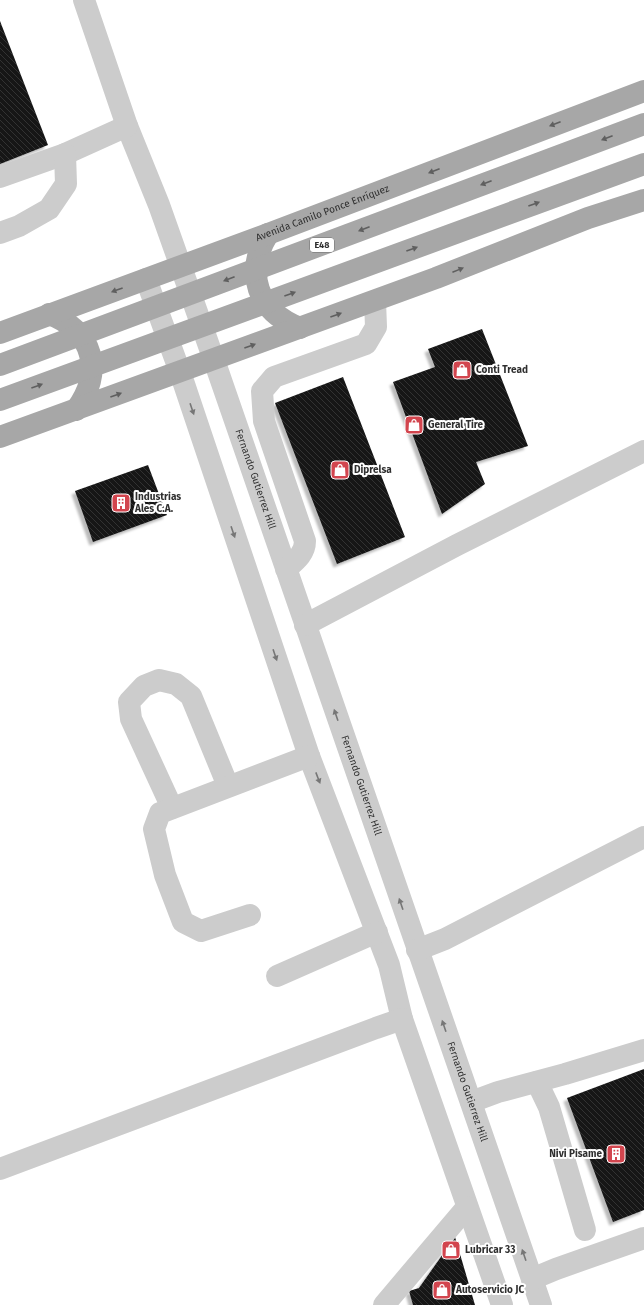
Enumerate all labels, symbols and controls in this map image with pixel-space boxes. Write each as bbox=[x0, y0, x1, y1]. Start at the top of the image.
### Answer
one-way arrow bbox=[549, 122, 561, 128]
one-way arrow bbox=[601, 135, 613, 141]
one-way arrow bbox=[427, 168, 439, 174]
one-way arrow bbox=[479, 181, 491, 187]
street label: Avenida Camilo Ponce Enríquez bbox=[254, 182, 392, 244]
one-way arrow bbox=[529, 201, 541, 207]
one-way arrow bbox=[358, 226, 370, 232]
road number: E48 bbox=[310, 238, 334, 252]
one-way arrow bbox=[407, 245, 419, 251]
one-way arrow bbox=[453, 266, 465, 272]
one-way arrow bbox=[223, 277, 235, 283]
one-way arrow bbox=[110, 287, 122, 293]
one-way arrow bbox=[285, 290, 297, 296]
one-way arrow bbox=[331, 312, 343, 318]
one-way arrow bbox=[245, 343, 257, 349]
shop icon: Conti Tread bbox=[451, 359, 473, 381]
place label: Conti Tread bbox=[476, 364, 528, 376]
one-way arrow bbox=[31, 383, 43, 389]
one-way arrow bbox=[110, 392, 122, 398]
one-way arrow bbox=[189, 403, 195, 415]
shop icon: General Tire bbox=[403, 414, 425, 436]
place label: General Tire bbox=[428, 419, 484, 431]
street label: Fernando Gutierrez Hill bbox=[232, 428, 278, 531]
shop icon: Diprelsa bbox=[329, 459, 351, 481]
place label: Diprelsa bbox=[354, 464, 392, 476]
place label: Industrias Ales C.A. bbox=[134, 491, 181, 515]
building icon: Industrias Ales C.A. bbox=[110, 492, 132, 514]
one-way arrow bbox=[231, 527, 237, 539]
one-way arrow bbox=[272, 650, 278, 662]
one-way arrow bbox=[333, 708, 339, 720]
street label: Fernando Gutierrez Hill bbox=[338, 734, 384, 837]
one-way arrow bbox=[315, 773, 321, 785]
one-way arrow bbox=[398, 897, 404, 909]
one-way arrow bbox=[441, 1020, 447, 1032]
street label: Fernando Gutierrez Hill bbox=[444, 1040, 490, 1143]
building icon: Nivi Pisame bbox=[605, 1143, 627, 1165]
place label: Nivi Pisame bbox=[549, 1148, 602, 1160]
shop icon: Lubricar 33 bbox=[440, 1239, 462, 1261]
place label: Lubricar 33 bbox=[465, 1244, 515, 1256]
one-way arrow bbox=[521, 1249, 527, 1261]
shop icon: Autoservicio JC bbox=[431, 1279, 453, 1301]
place label: Autoservicio JC bbox=[455, 1284, 524, 1296]

